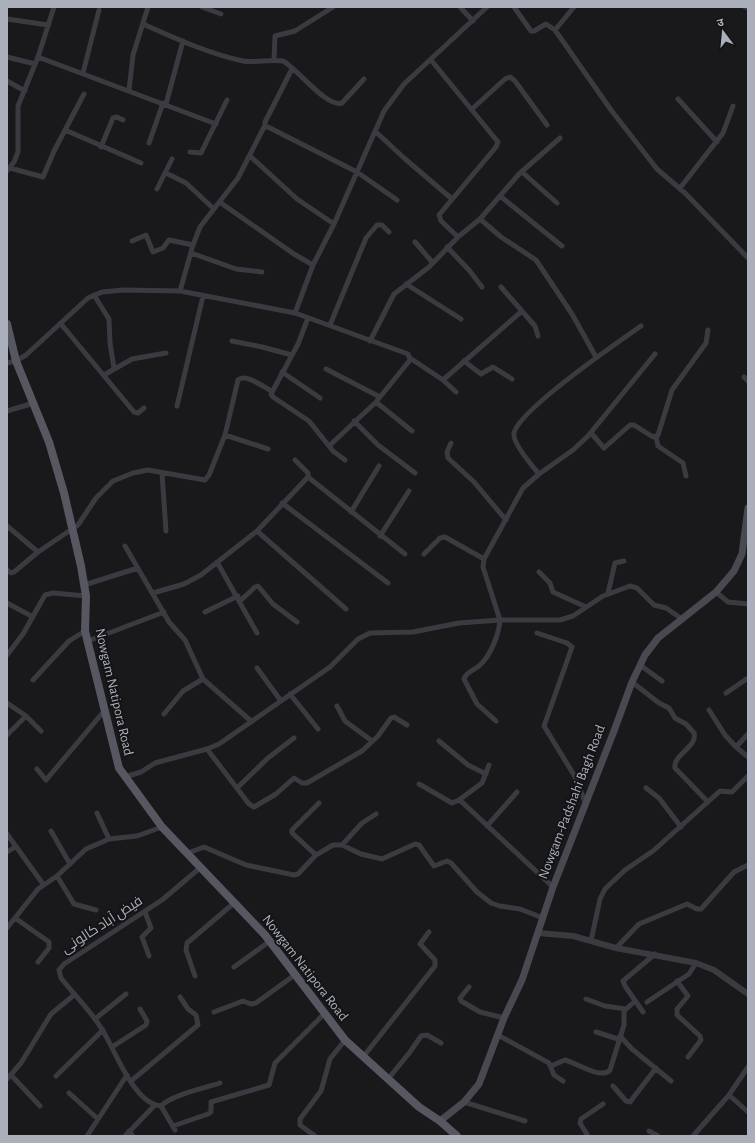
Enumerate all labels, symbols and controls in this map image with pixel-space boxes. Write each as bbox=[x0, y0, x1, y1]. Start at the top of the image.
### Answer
north arrow bbox=[703, 12, 743, 52]
text: उ bbox=[716, 17, 726, 29]
street label: Nowgam Natipora Road bbox=[93, 627, 135, 757]
street label: Nowgam-Padshahi Bagh Road bbox=[536, 723, 608, 881]
street label: فیض آباد کالونی bbox=[58, 893, 145, 956]
street label: Nowgam Natipora Road bbox=[259, 912, 351, 1024]

